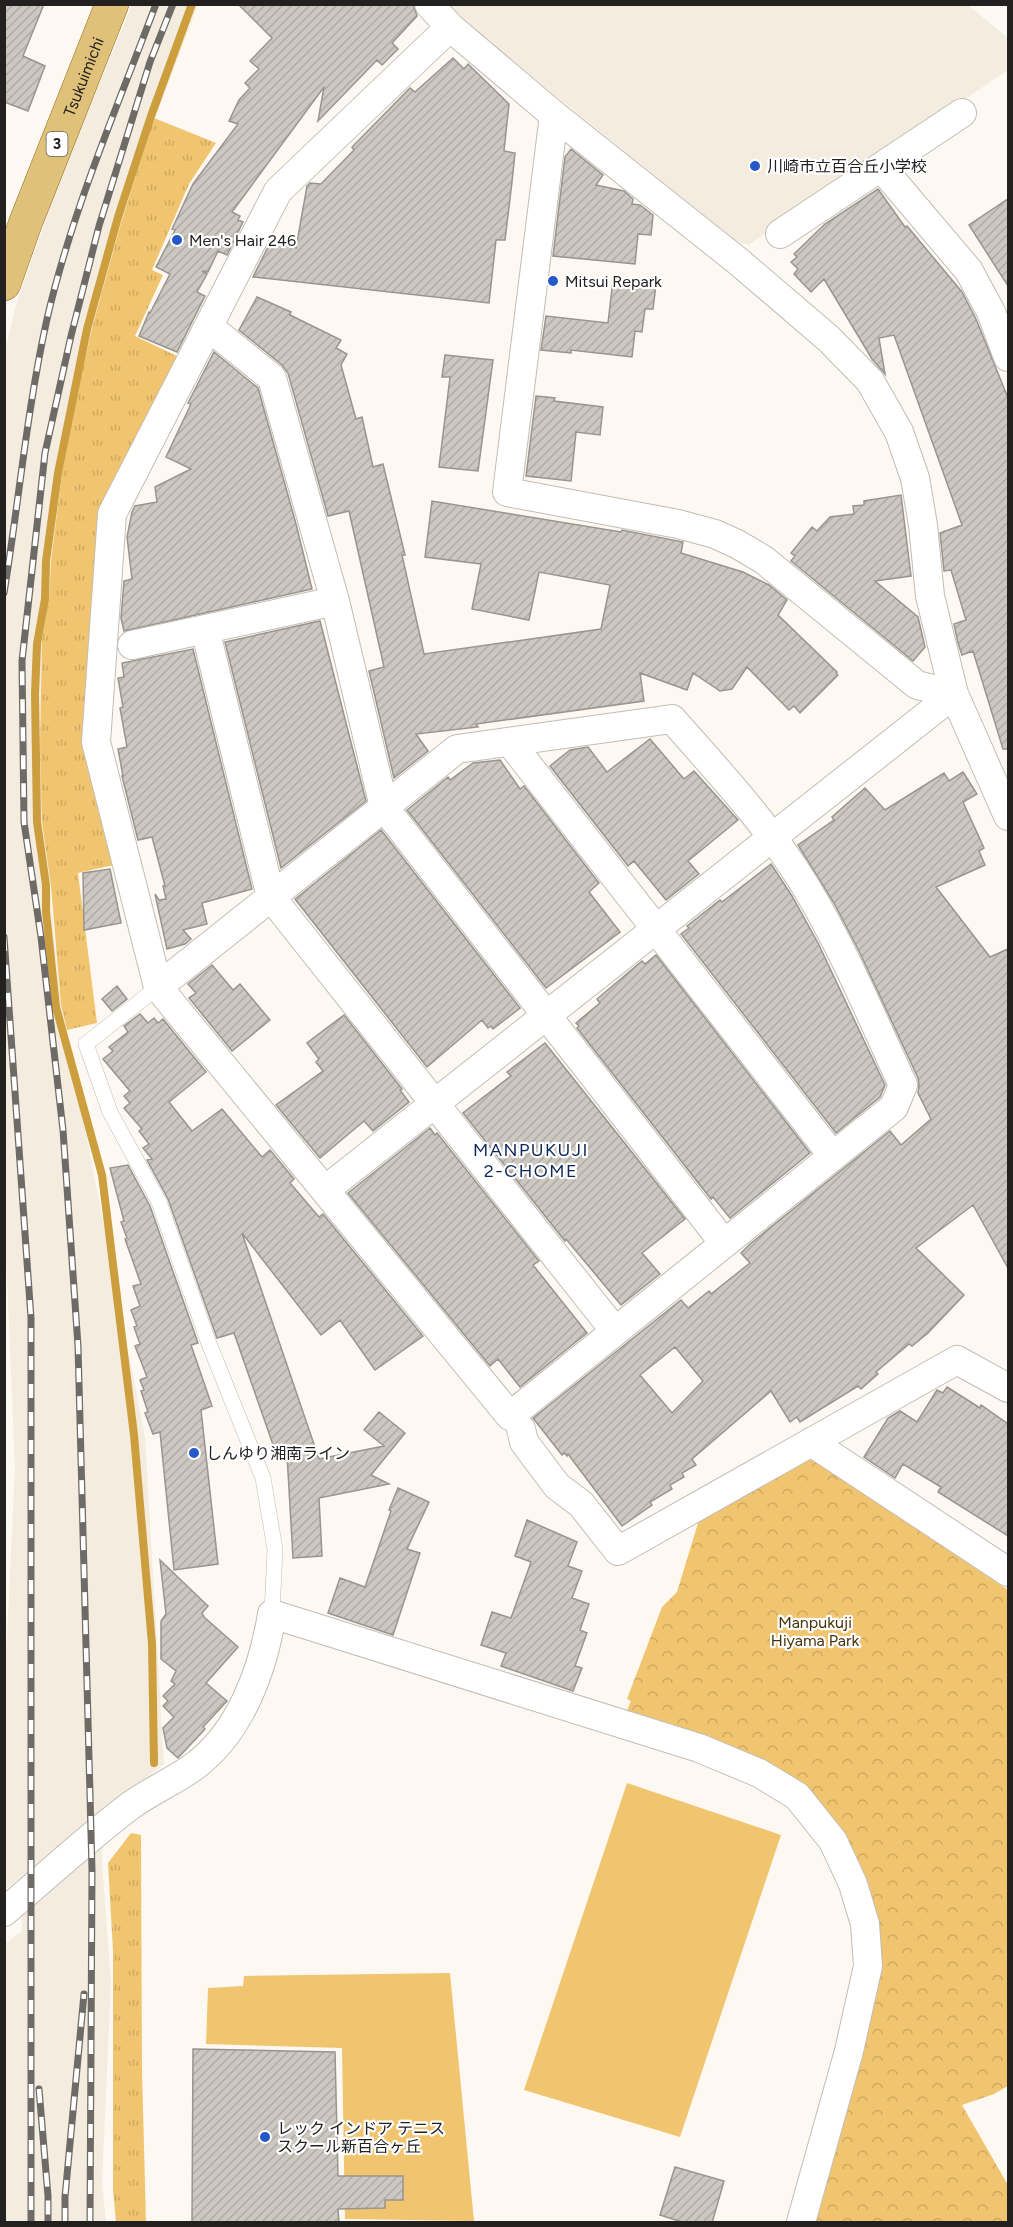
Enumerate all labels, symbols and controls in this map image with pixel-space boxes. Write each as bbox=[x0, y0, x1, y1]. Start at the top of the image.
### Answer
street label: Tsukuimichi bbox=[60, 35, 108, 119]
road number: 3 bbox=[46, 132, 68, 156]
place label: 川崎市立百合丘小学校 bbox=[767, 157, 927, 176]
marker: 川崎市立百合丘小学校 bbox=[748, 159, 762, 173]
place label: Men's Hair 246 bbox=[189, 231, 296, 250]
marker: Men's Hair 246 bbox=[170, 233, 184, 247]
place label: Mitsui Repark bbox=[565, 272, 662, 291]
marker: Mitsui Repark bbox=[546, 274, 560, 288]
district label: MANPUKUJI 2-CHOME bbox=[473, 1139, 589, 1182]
place label: しんゆり湘南ライン bbox=[206, 1444, 350, 1463]
marker: しんゆり湘南ライン bbox=[187, 1446, 201, 1460]
park label: Manpukuji Hiyama Park bbox=[771, 1613, 859, 1650]
place label: レック インドア テニス スクール新百合ヶ丘 bbox=[277, 2119, 445, 2156]
marker: レック インドア テニス スクール新百合ヶ丘 bbox=[258, 2130, 272, 2144]

